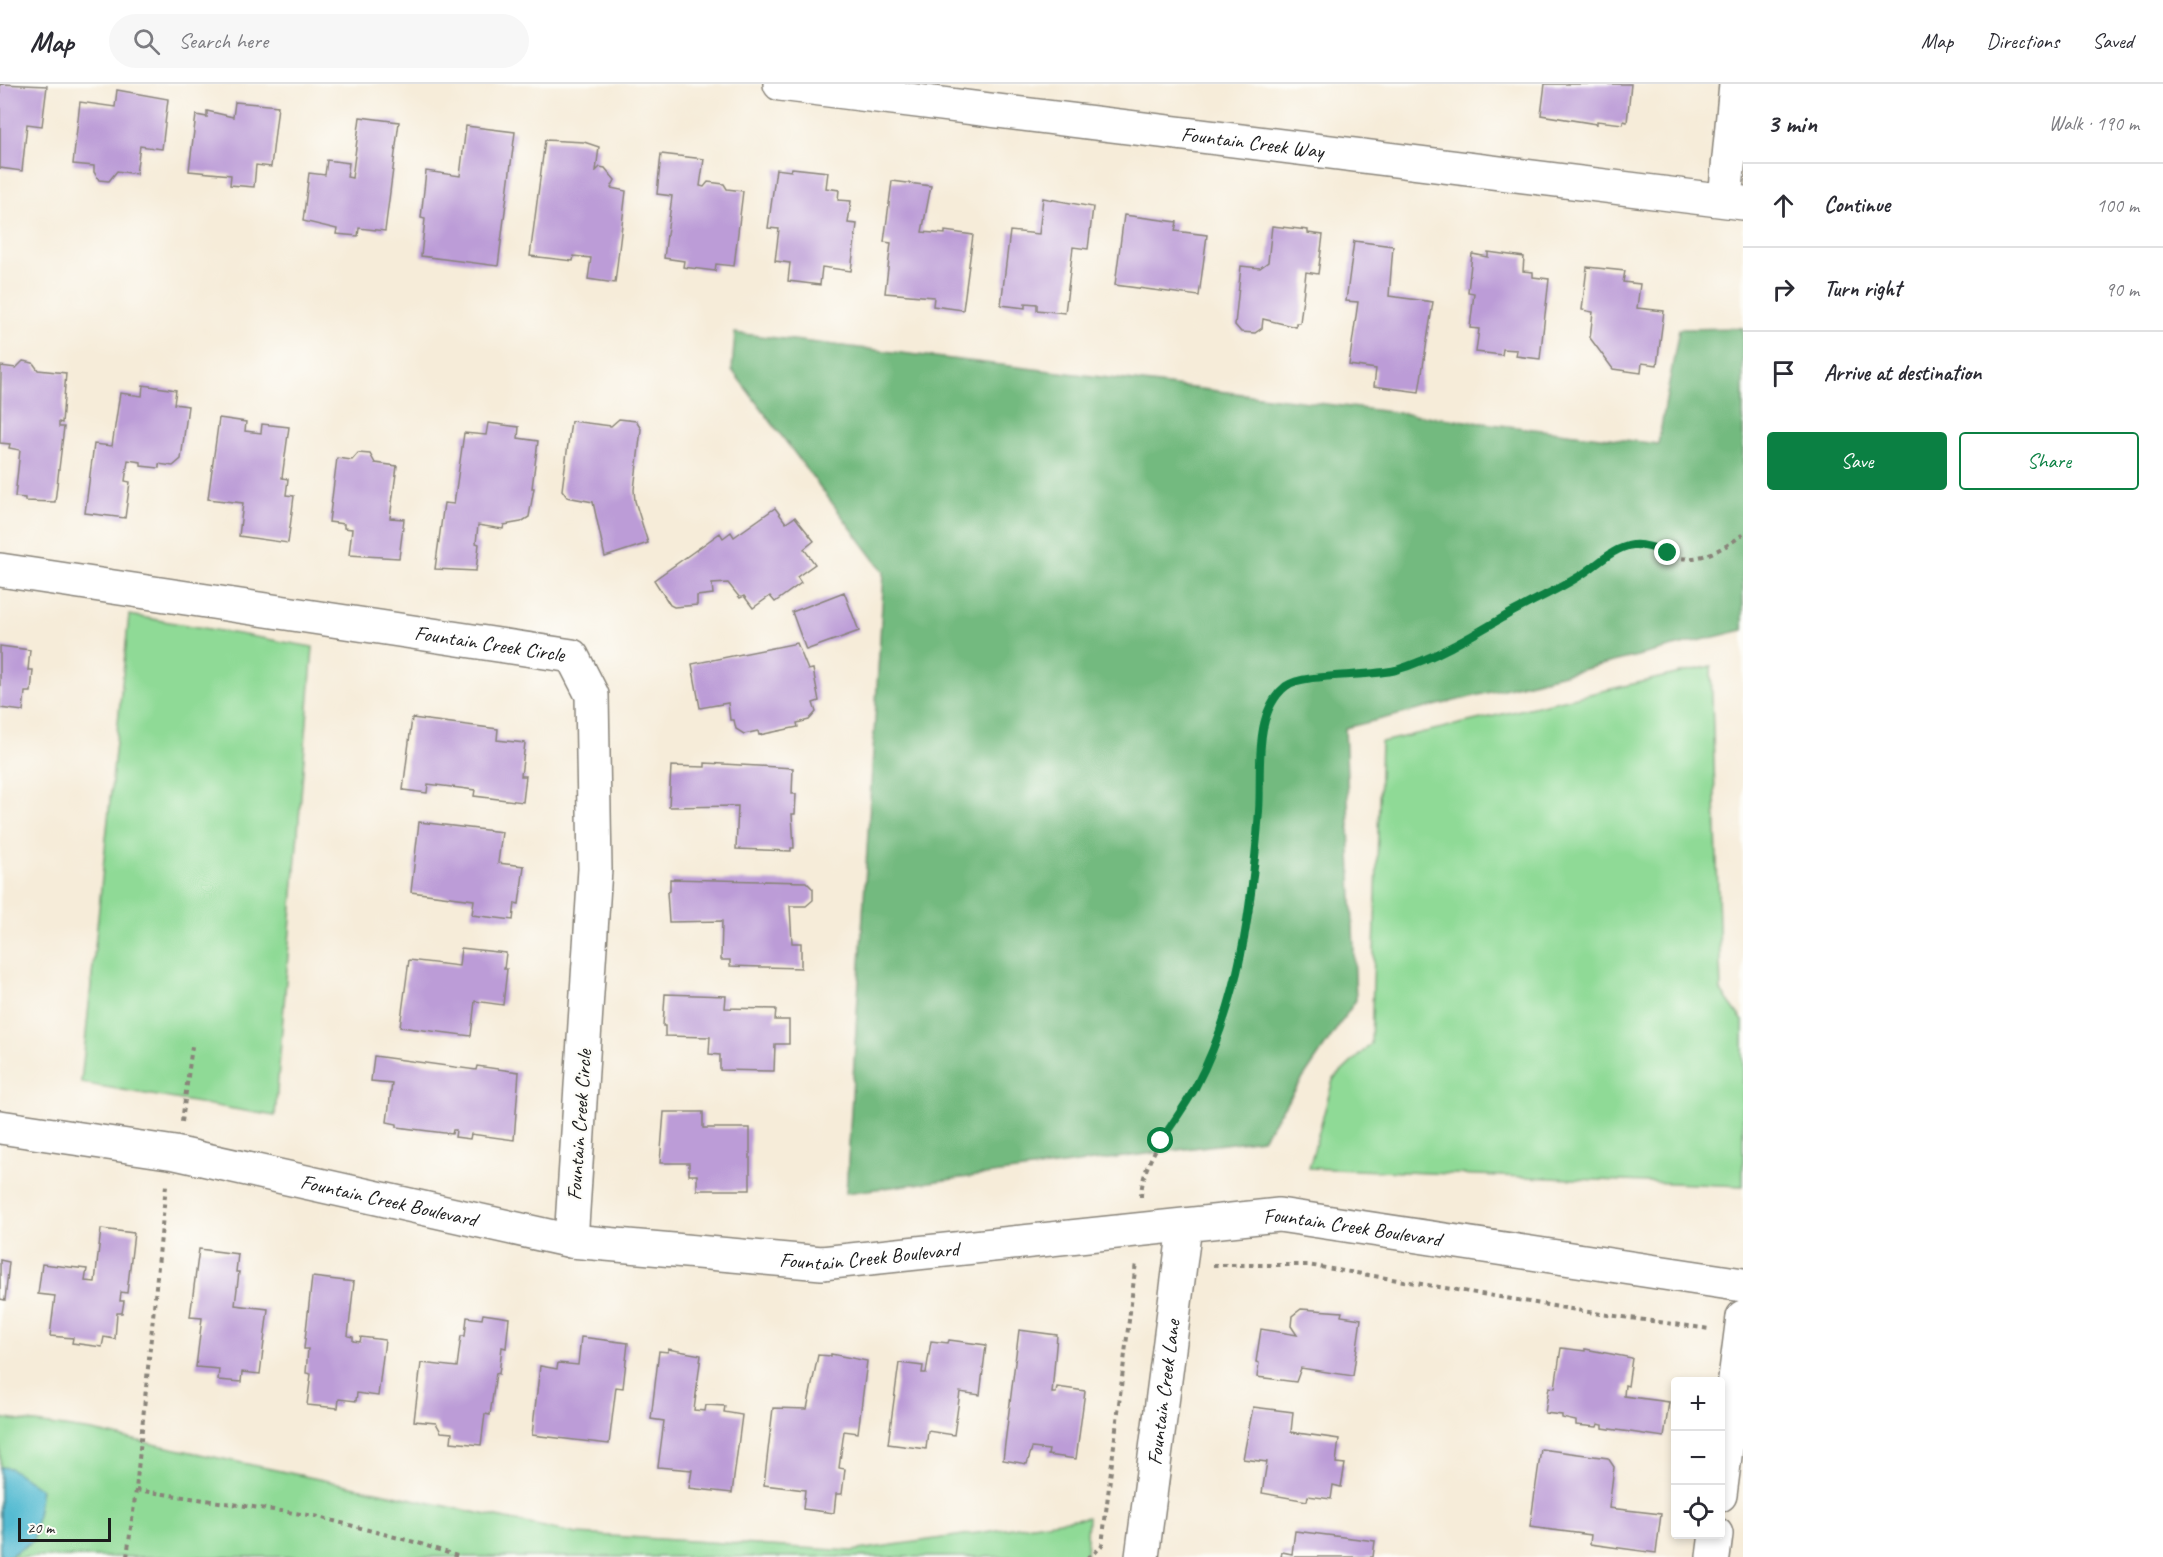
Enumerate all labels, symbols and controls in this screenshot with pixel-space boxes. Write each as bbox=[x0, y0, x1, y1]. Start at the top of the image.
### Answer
search box bbox=[109, 14, 529, 68]
text: Map bbox=[30, 24, 73, 59]
icon: search bbox=[130, 25, 163, 58]
text: Search here bbox=[178, 27, 268, 55]
text: Map bbox=[1921, 28, 1953, 54]
text: Directions bbox=[1986, 28, 2059, 54]
text: Saved bbox=[2092, 28, 2133, 54]
text: 3 min bbox=[1767, 107, 1817, 140]
text: Walk · 190 m bbox=[2049, 111, 2139, 136]
street label: Fountain Creek Way bbox=[1180, 121, 1327, 164]
icon: ahead bbox=[1767, 189, 1800, 222]
text: Continue bbox=[1824, 191, 1890, 219]
text: 100 m bbox=[2096, 193, 2139, 218]
icon: right bbox=[1767, 273, 1800, 306]
text: Turn right bbox=[1824, 275, 1901, 303]
text: 90 m bbox=[2105, 277, 2139, 302]
icon: arrive bbox=[1767, 357, 1800, 390]
text: Arrive at destination bbox=[1824, 359, 1981, 387]
button: Save bbox=[1767, 432, 1947, 490]
button: Share bbox=[1959, 432, 2139, 490]
route end bbox=[1654, 539, 1680, 565]
street label: Fountain Creek Circle bbox=[413, 619, 567, 668]
street label: Fountain Creek Circle bbox=[561, 1048, 597, 1201]
route start bbox=[1147, 1127, 1173, 1153]
street label: Fountain Creek Boulevard bbox=[298, 1168, 482, 1233]
street label: Fountain Creek Boulevard bbox=[1262, 1202, 1446, 1253]
street label: Fountain Creek Boulevard bbox=[779, 1235, 963, 1276]
street label: Fountain Creek Lane bbox=[1141, 1317, 1186, 1467]
map controls bbox=[1671, 1377, 1725, 1539]
button: + bbox=[1671, 1377, 1725, 1431]
button: − bbox=[1671, 1431, 1725, 1485]
button: locate bbox=[1671, 1485, 1725, 1539]
scale bar bbox=[18, 1515, 111, 1542]
text: 20 m bbox=[27, 1518, 54, 1538]

